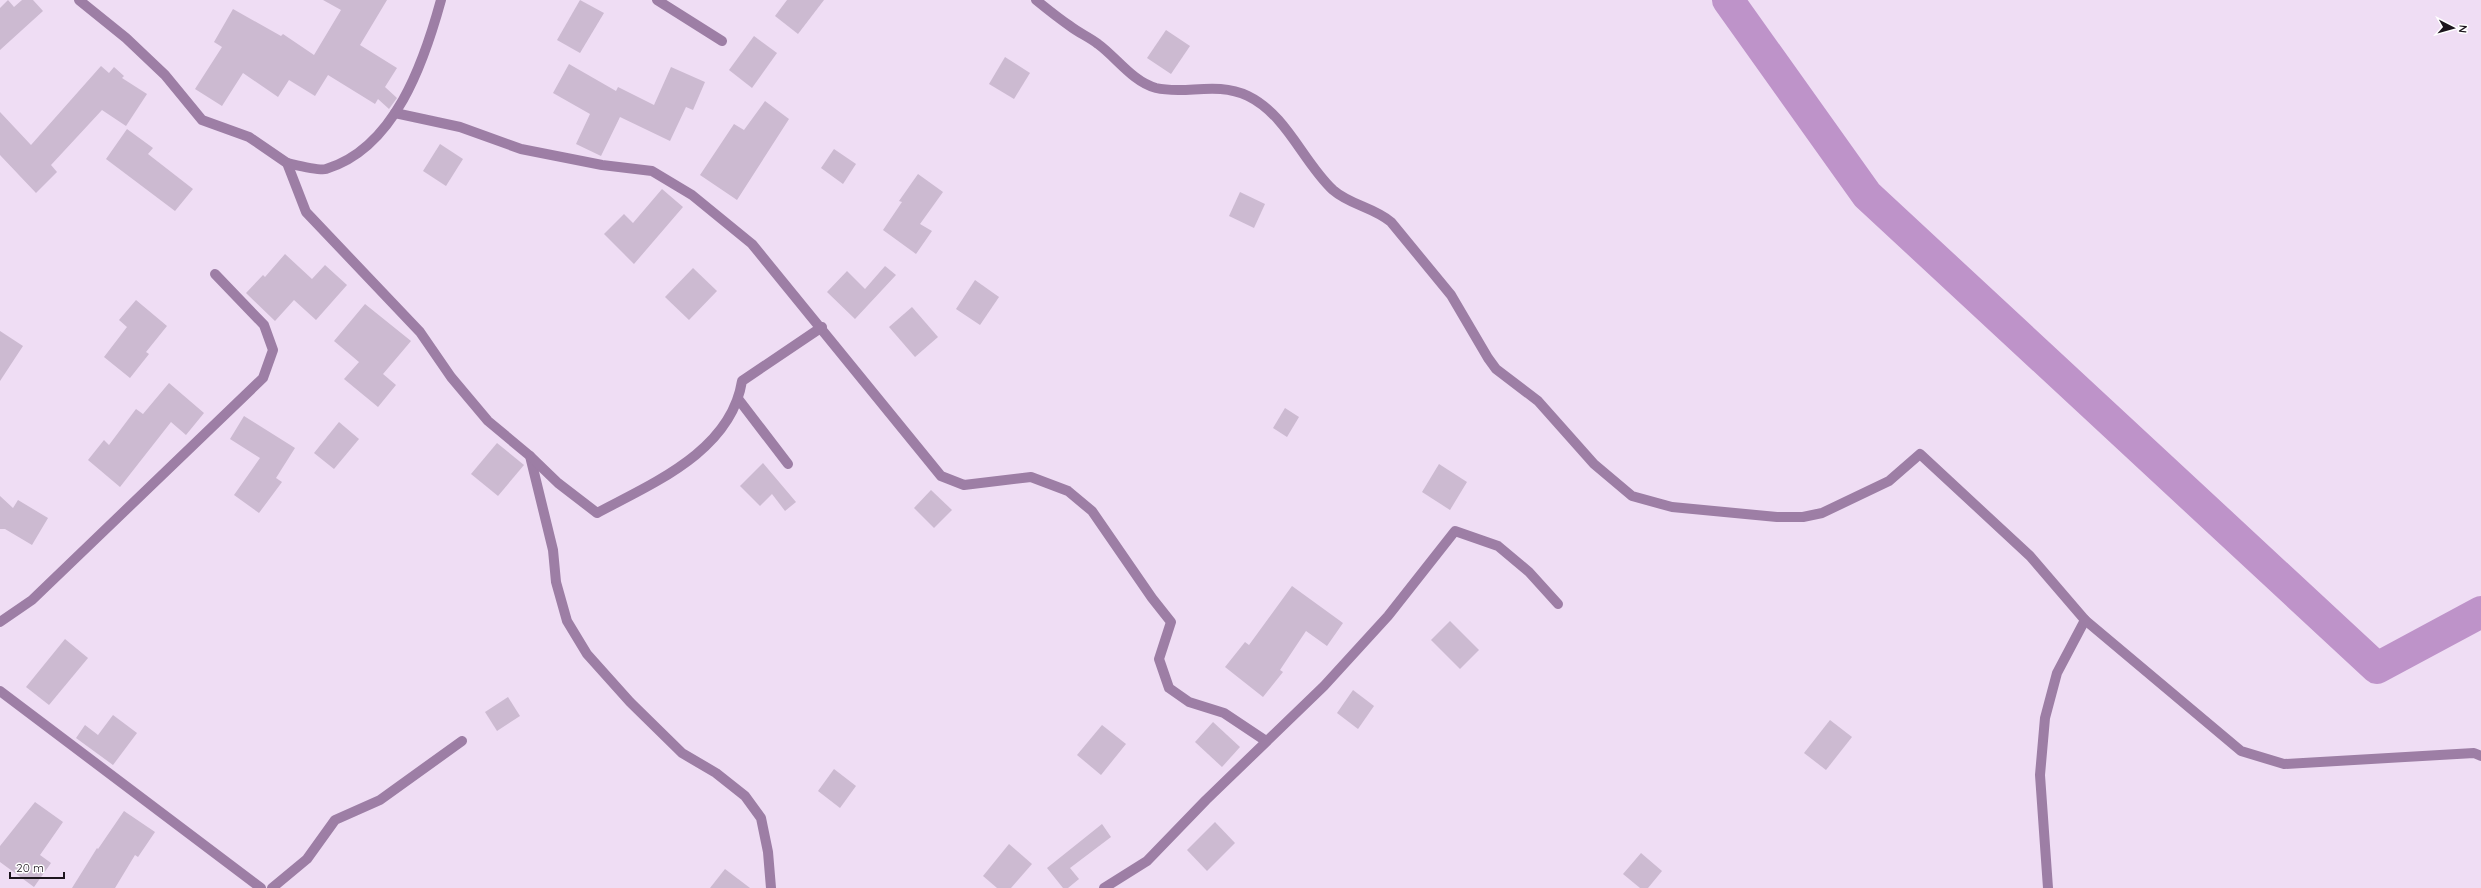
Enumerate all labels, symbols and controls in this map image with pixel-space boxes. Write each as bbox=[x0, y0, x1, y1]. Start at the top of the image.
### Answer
north arrow bbox=[2433, 8, 2473, 48]
text: N bbox=[2456, 24, 2470, 34]
scale bar bbox=[10, 854, 64, 880]
text: 20 m bbox=[16, 860, 44, 875]

